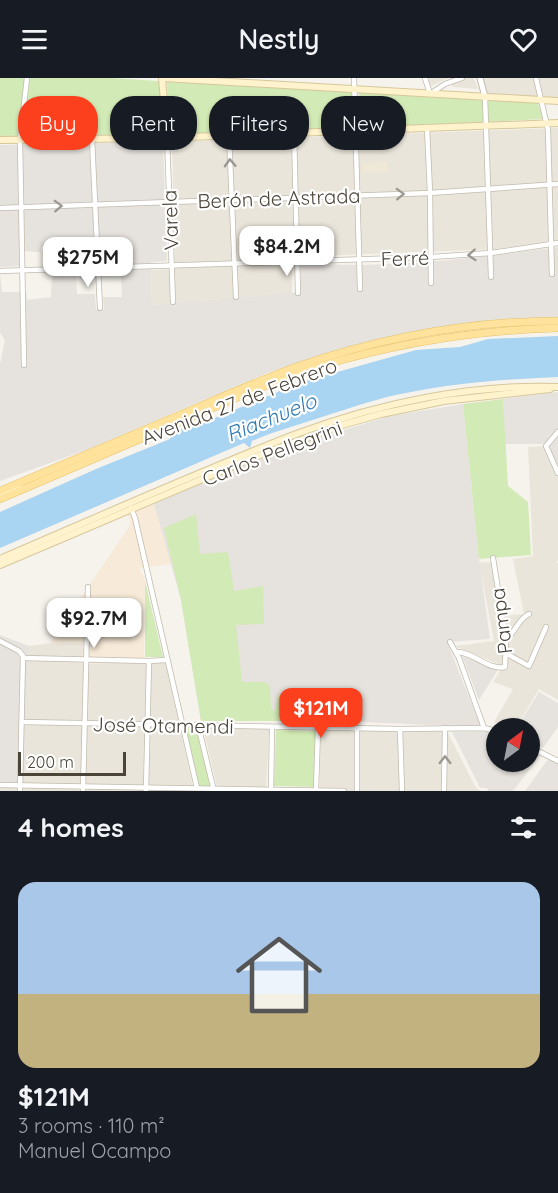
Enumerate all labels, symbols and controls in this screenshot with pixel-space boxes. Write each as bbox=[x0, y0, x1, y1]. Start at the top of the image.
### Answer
text: Nestly bbox=[238, 22, 320, 56]
icon: menu bbox=[18, 23, 51, 56]
icon: heart bbox=[507, 23, 540, 56]
chip: Buy bbox=[18, 96, 98, 150]
chip: Rent bbox=[110, 96, 197, 150]
chip: Filters bbox=[209, 96, 309, 150]
chip: New bbox=[321, 96, 406, 150]
one-way arrow bbox=[224, 158, 237, 167]
street label: Berón de Astrada bbox=[197, 183, 361, 213]
one-way arrow bbox=[396, 188, 405, 200]
street label: Varela bbox=[156, 189, 184, 251]
one-way arrow bbox=[54, 200, 63, 213]
pin: $84.2M bbox=[238, 226, 336, 277]
text: $84.2M bbox=[253, 233, 321, 258]
pin: $275M bbox=[46, 237, 130, 288]
text: $275M bbox=[57, 244, 119, 269]
street label: Ferré bbox=[380, 245, 430, 271]
one-way arrow bbox=[468, 248, 477, 261]
street label: Avenida 27 de Febrero bbox=[138, 352, 340, 450]
water label: Riachuelo bbox=[222, 387, 321, 447]
street label: Carlos Pellegrini bbox=[199, 415, 345, 491]
street label: Pampa bbox=[485, 587, 517, 655]
pin: $92.7M bbox=[45, 598, 143, 649]
text: $92.7M bbox=[60, 605, 128, 630]
pin: $121M bbox=[279, 688, 363, 739]
text: $121M bbox=[293, 695, 349, 720]
street label: José Otamendi bbox=[92, 711, 234, 739]
north arrow bbox=[486, 718, 540, 772]
map controls bbox=[486, 718, 540, 772]
scale bar bbox=[18, 749, 126, 776]
text: 200 m bbox=[27, 752, 74, 772]
one-way arrow bbox=[439, 755, 451, 764]
text: 4 homes bbox=[18, 811, 124, 844]
icon: filters bbox=[507, 811, 540, 844]
icon: home bbox=[225, 921, 333, 1029]
text: $121M bbox=[18, 1080, 90, 1113]
text: 3 rooms · 110 m² bbox=[18, 1113, 165, 1138]
text: Manuel Ocampo bbox=[18, 1138, 171, 1163]

